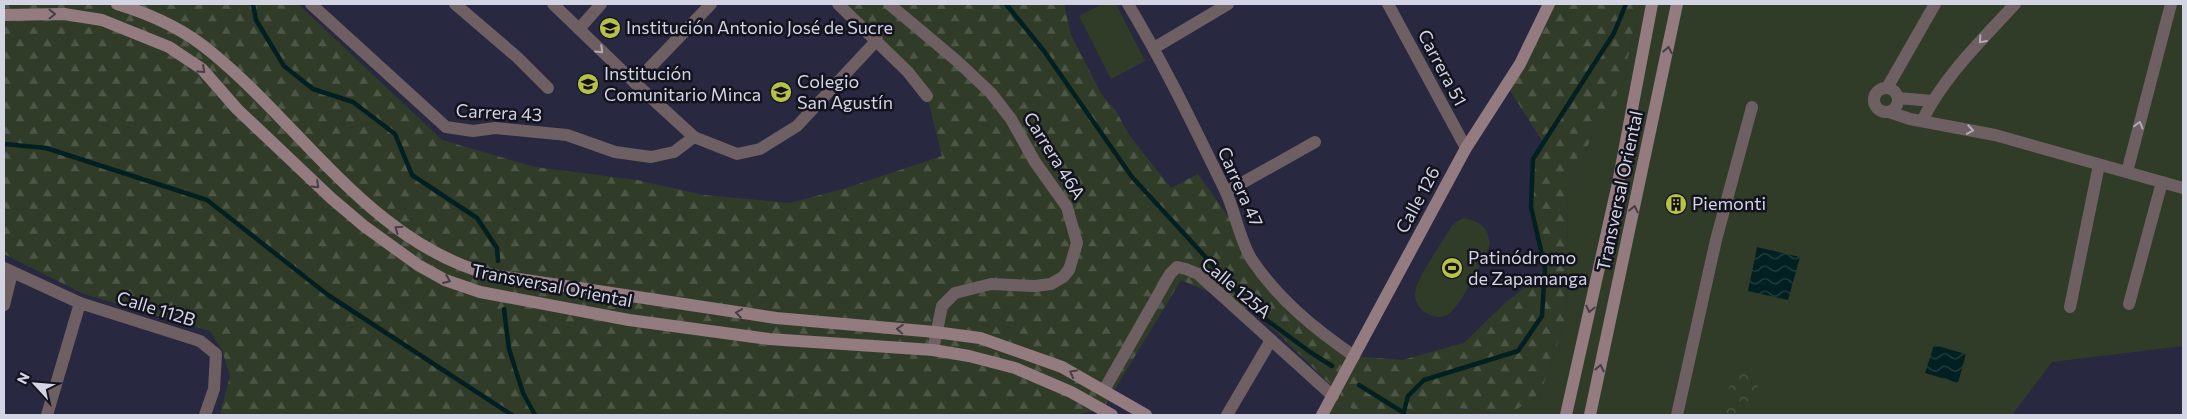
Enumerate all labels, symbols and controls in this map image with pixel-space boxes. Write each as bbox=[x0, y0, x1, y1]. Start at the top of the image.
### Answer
one-way arrow bbox=[49, 9, 57, 19]
school or university icon: Institución Antonio José de Sucre bbox=[598, 16, 622, 40]
place label: Institución Antonio José de Sucre bbox=[626, 16, 893, 38]
street label: Carrera 51 bbox=[1414, 26, 1472, 109]
one-way arrow bbox=[1979, 34, 1988, 43]
one-way arrow bbox=[595, 44, 604, 53]
one-way arrow bbox=[1662, 45, 1673, 54]
place label: Institución Comunitario Minca bbox=[604, 62, 761, 105]
one-way arrow bbox=[196, 64, 205, 73]
place label: Colegio San Agustín bbox=[797, 70, 893, 113]
school or university icon: Institución Comunitario Minca bbox=[576, 72, 600, 96]
school or university icon: Colegio San Agustín bbox=[769, 80, 793, 104]
street label: Carrera 43 bbox=[455, 99, 543, 125]
street label: Carrera 46A bbox=[1019, 108, 1090, 203]
street label: Transversal Oriental bbox=[1591, 109, 1647, 273]
one-way arrow bbox=[2134, 122, 2144, 130]
one-way arrow bbox=[1966, 125, 1974, 135]
street label: Carrera 47 bbox=[1214, 143, 1268, 230]
street label: Calle 126 bbox=[1390, 162, 1444, 237]
one-way arrow bbox=[311, 179, 320, 188]
building icon: Piemonti bbox=[1664, 192, 1688, 216]
place label: Piemonti bbox=[1692, 192, 1766, 214]
one-way arrow bbox=[1628, 204, 1639, 213]
one-way arrow bbox=[395, 226, 404, 235]
place label: Patinódromo de Zapamanga bbox=[1468, 246, 1587, 289]
street label: Calle 125A bbox=[1197, 252, 1276, 323]
sports icon: Patinódromo de Zapamanga bbox=[1440, 256, 1464, 280]
street label: Transversal Oriental bbox=[470, 259, 634, 311]
one-way arrow bbox=[442, 274, 451, 284]
street label: Calle 112B bbox=[114, 286, 198, 330]
one-way arrow bbox=[1585, 304, 1596, 313]
one-way arrow bbox=[734, 308, 742, 319]
one-way arrow bbox=[896, 324, 904, 335]
north arrow bbox=[10, 359, 60, 409]
one-way arrow bbox=[1594, 363, 1605, 372]
one-way arrow bbox=[1070, 369, 1079, 379]
text: N bbox=[13, 370, 33, 387]

